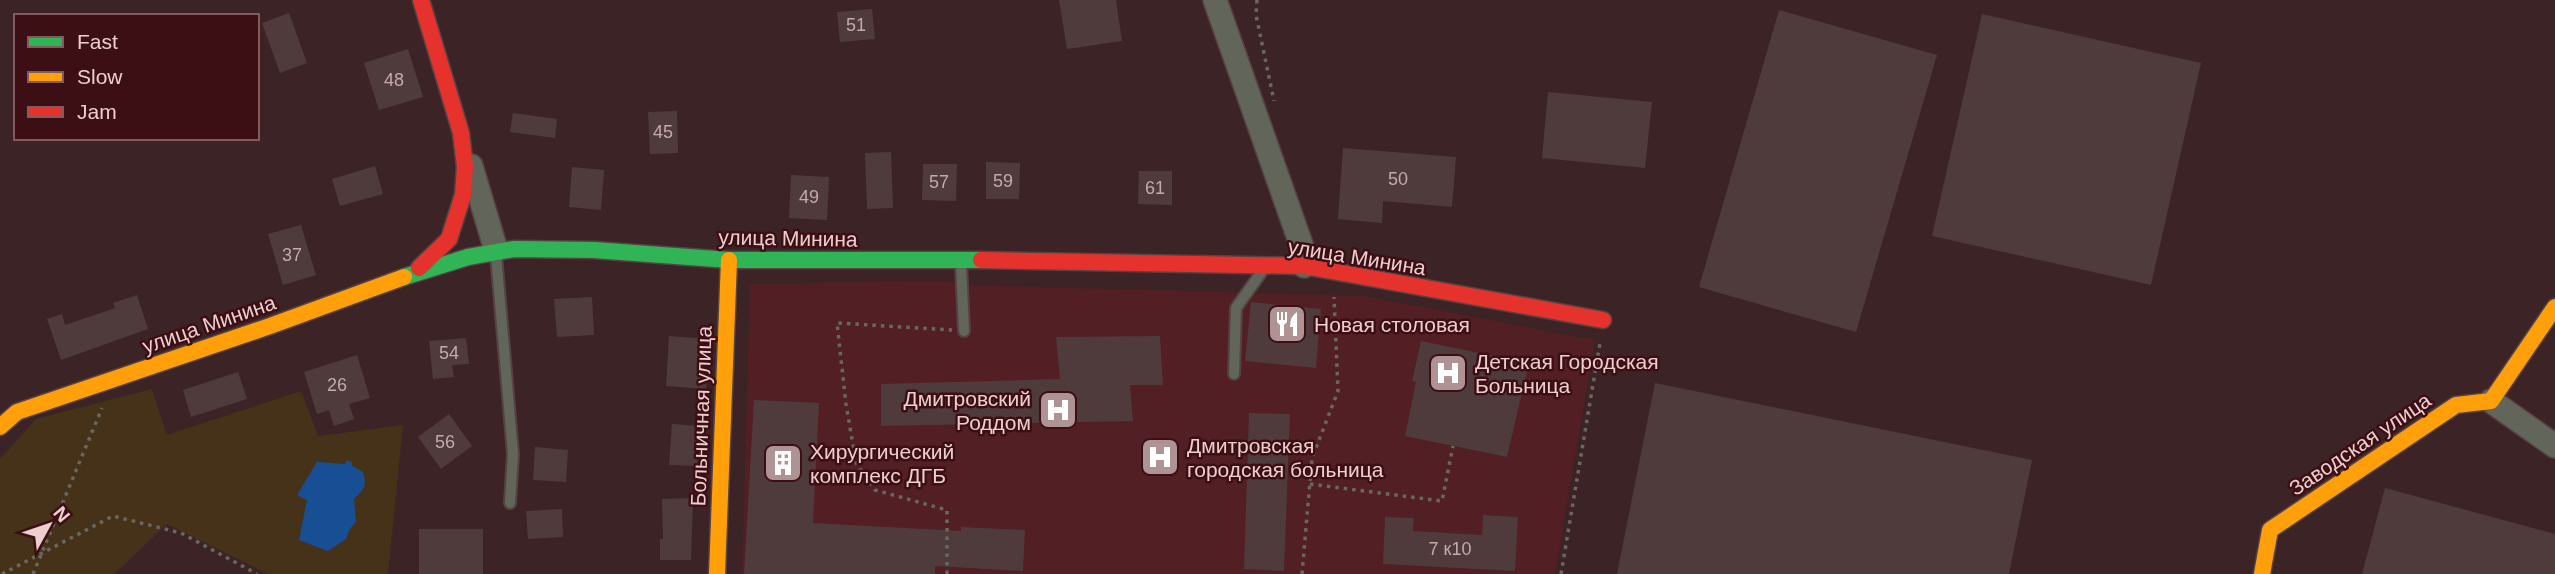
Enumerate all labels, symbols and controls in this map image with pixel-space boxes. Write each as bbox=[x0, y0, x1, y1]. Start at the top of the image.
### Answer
legend bbox=[14, 14, 259, 140]
house number: 51 bbox=[846, 15, 866, 35]
text: Fast bbox=[77, 30, 118, 53]
text: Slow bbox=[77, 65, 123, 88]
house number: 48 bbox=[384, 70, 404, 90]
text: Jam bbox=[77, 100, 117, 123]
house number: 45 bbox=[653, 122, 673, 142]
house number: 50 bbox=[1388, 169, 1408, 189]
house number: 59 bbox=[993, 171, 1013, 191]
house number: 57 bbox=[929, 172, 949, 192]
house number: 61 bbox=[1145, 178, 1165, 198]
house number: 49 bbox=[799, 187, 819, 207]
street label: улица Минина bbox=[718, 225, 858, 251]
street label: улица Минина bbox=[1286, 235, 1428, 279]
house number: 37 bbox=[282, 245, 302, 265]
street label: улица Минина bbox=[139, 290, 279, 358]
restaurant icon: Новая столовая bbox=[1266, 303, 1308, 345]
place label: Новая столовая bbox=[1314, 313, 1470, 336]
street label: Больничная улица bbox=[686, 325, 716, 507]
house number: 54 bbox=[439, 343, 459, 363]
place label: Детская Городская Больница bbox=[1475, 350, 1659, 397]
hospital icon: Детская Городская Больница bbox=[1427, 352, 1469, 394]
house number: 26 bbox=[327, 375, 347, 395]
place label: Дмитровский Роддом bbox=[904, 387, 1031, 434]
street label: Заводская улица bbox=[2285, 388, 2435, 500]
hospital icon: Дмитровский Роддом bbox=[1037, 389, 1079, 431]
house number: 56 bbox=[435, 432, 455, 452]
place label: Дмитровская городская больница bbox=[1187, 434, 1384, 481]
hospital icon: Дмитровская городская больница bbox=[1139, 436, 1181, 478]
place label: Хирургический комплекс ДГБ bbox=[810, 440, 954, 487]
building icon: Хирургический комплекс ДГБ bbox=[762, 442, 804, 484]
north arrow bbox=[14, 490, 84, 560]
text: N bbox=[49, 502, 74, 526]
house number: 7 к10 bbox=[1429, 539, 1471, 559]

